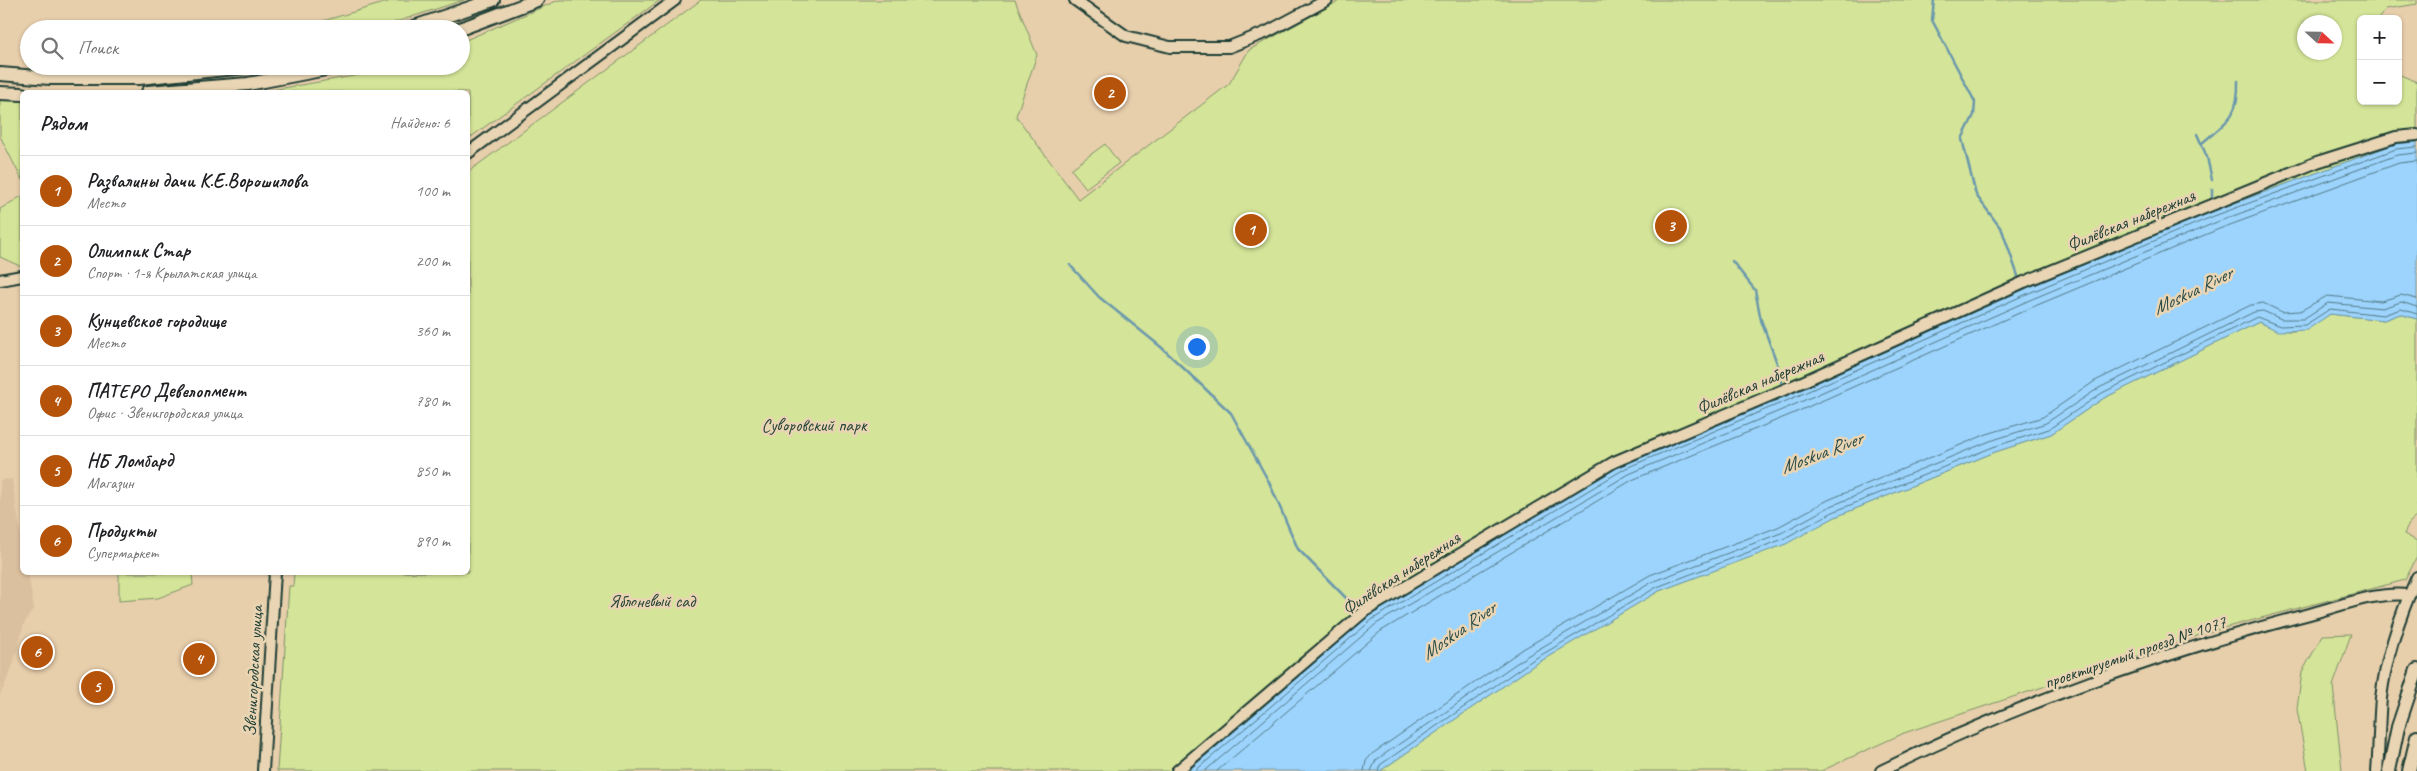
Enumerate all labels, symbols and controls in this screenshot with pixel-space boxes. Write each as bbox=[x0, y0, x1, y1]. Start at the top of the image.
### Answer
north arrow bbox=[2297, 15, 2342, 60]
map controls bbox=[2357, 15, 2402, 105]
button: + bbox=[2357, 15, 2402, 60]
search box bbox=[20, 20, 470, 75]
icon: search bbox=[38, 34, 66, 62]
text: Поиск bbox=[78, 36, 118, 60]
button: − bbox=[2357, 60, 2402, 105]
pin: 2 bbox=[1094, 74, 1126, 112]
text: Рядом bbox=[40, 110, 87, 136]
text: Найдено: 6 bbox=[390, 113, 450, 133]
text: Развалины дачи К.Е.Ворошилова bbox=[87, 169, 308, 193]
text: 1 bbox=[52, 181, 60, 201]
text: 100 m bbox=[416, 181, 450, 201]
street label: Филёвская набережная bbox=[2064, 184, 2200, 256]
text: Место bbox=[87, 193, 125, 213]
pin: 3 bbox=[1655, 207, 1687, 245]
pin: 1 bbox=[1235, 211, 1267, 249]
text: Олимпик Стар bbox=[87, 239, 190, 263]
text: 2 bbox=[52, 251, 60, 271]
text: 200 m bbox=[416, 251, 450, 271]
water label: Moskva River bbox=[2149, 260, 2239, 320]
text: Спорт · 1-я Крылатская улица bbox=[87, 263, 257, 283]
text: Кунцевское городище bbox=[87, 309, 226, 333]
text: 3 bbox=[52, 321, 60, 341]
text: 360 m bbox=[416, 321, 450, 341]
text: Место bbox=[87, 333, 125, 353]
your location bbox=[1184, 334, 1210, 360]
street label: Филёвская набережная bbox=[1693, 345, 1828, 419]
text: ПАТЕРО Девелопмент bbox=[87, 379, 247, 403]
text: 4 bbox=[52, 391, 60, 411]
text: 780 m bbox=[416, 391, 450, 411]
text: Офис · Звенигородская улица bbox=[87, 403, 242, 423]
park label: Суворовский парк bbox=[762, 414, 868, 436]
water label: Moskva River bbox=[1777, 425, 1868, 479]
text: НБ Ломбард bbox=[87, 449, 173, 473]
text: 5 bbox=[53, 461, 59, 481]
text: 850 m bbox=[416, 461, 450, 481]
text: Магазин bbox=[87, 473, 134, 493]
text: Продукты bbox=[87, 519, 156, 543]
street label: Филёвская набережная bbox=[1338, 526, 1465, 619]
text: 6 bbox=[52, 531, 60, 551]
text: 890 m bbox=[416, 531, 450, 551]
text: Супермаркет bbox=[87, 543, 158, 563]
park label: Яблоневый сад bbox=[609, 590, 697, 612]
water label: Moskva River bbox=[1417, 595, 1503, 665]
street label: Звенигородская улица bbox=[239, 603, 267, 737]
street label: проектируемый проезд № 1077 bbox=[2041, 610, 2230, 694]
pin: 6 bbox=[21, 633, 53, 671]
pin: 4 bbox=[183, 640, 215, 678]
pin: 5 bbox=[81, 668, 113, 706]

